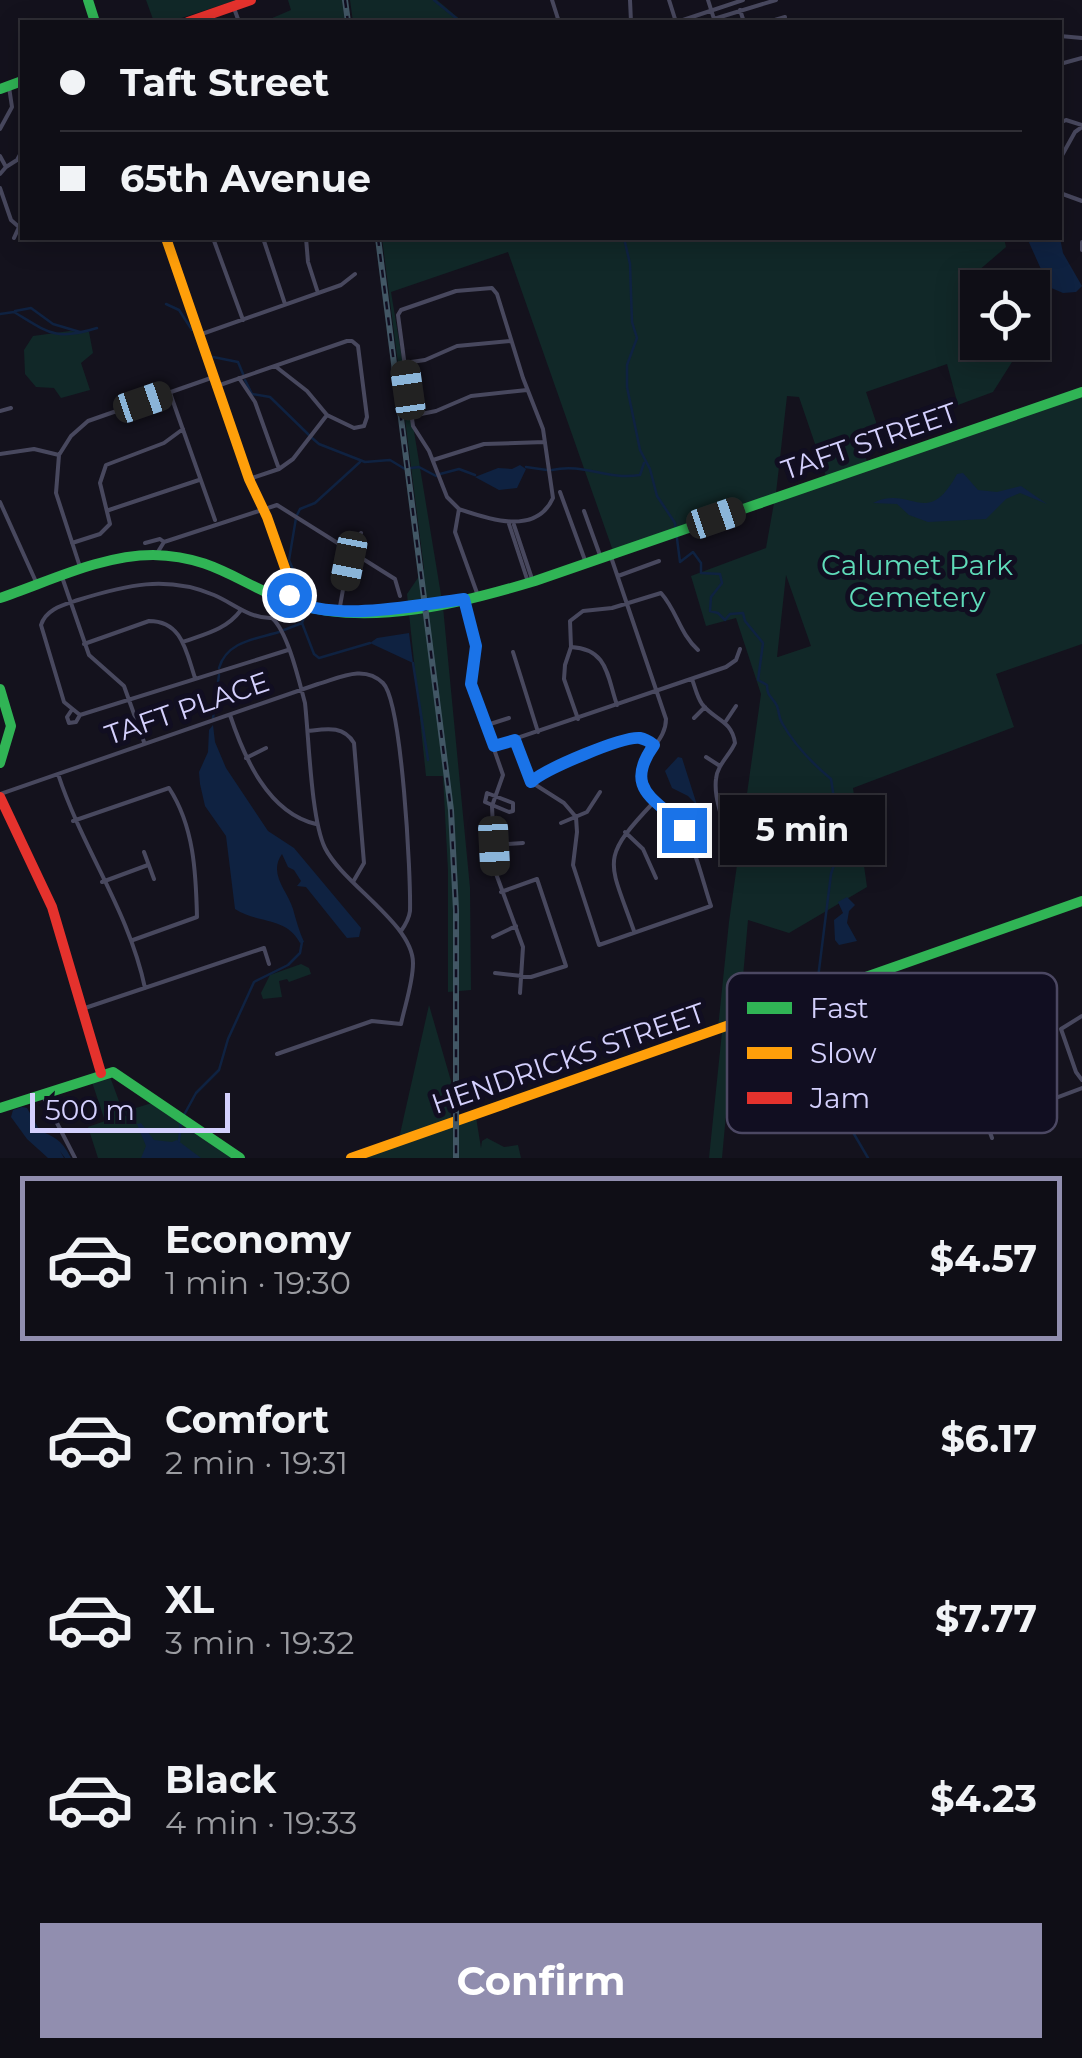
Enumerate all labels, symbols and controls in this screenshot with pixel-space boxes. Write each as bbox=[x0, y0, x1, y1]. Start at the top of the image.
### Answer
text: Taft Street bbox=[120, 59, 329, 106]
text: 65th Avenue bbox=[120, 155, 371, 202]
map controls bbox=[960, 270, 1050, 360]
button: locate bbox=[960, 270, 1050, 360]
car bbox=[389, 358, 427, 422]
car bbox=[110, 378, 176, 426]
street label: TAFT STREET bbox=[777, 395, 961, 487]
car bbox=[683, 494, 749, 542]
car bbox=[329, 529, 369, 593]
park label: Calumet Park Cemetery bbox=[821, 548, 1013, 614]
route start bbox=[267, 573, 312, 618]
street label: TAFT PLACE bbox=[101, 664, 273, 752]
callout: 5 min bbox=[719, 795, 884, 865]
route end bbox=[662, 808, 707, 853]
text: 5 min bbox=[756, 810, 849, 849]
car bbox=[477, 815, 511, 877]
legend bbox=[727, 973, 1057, 1133]
text: Fast bbox=[810, 991, 869, 1025]
street label: HENDRICKS STREET bbox=[427, 995, 709, 1121]
text: Slow bbox=[810, 1036, 877, 1070]
text: Jam bbox=[809, 1081, 870, 1115]
scale bar bbox=[30, 1088, 230, 1132]
text: 500 m bbox=[45, 1093, 135, 1127]
icon: car bbox=[45, 1214, 135, 1304]
text: Economy bbox=[165, 1216, 351, 1263]
text: $4.57 bbox=[930, 1235, 1037, 1282]
text: 1 min · 19:30 bbox=[165, 1263, 351, 1302]
icon: car bbox=[45, 1394, 135, 1484]
text: Comfort bbox=[165, 1396, 329, 1443]
text: $6.17 bbox=[940, 1415, 1037, 1462]
text: 2 min · 19:31 bbox=[165, 1443, 348, 1482]
icon: car bbox=[45, 1574, 135, 1664]
text: XL bbox=[165, 1576, 214, 1623]
text: $7.77 bbox=[935, 1595, 1037, 1642]
text: 3 min · 19:32 bbox=[165, 1623, 354, 1662]
icon: car bbox=[45, 1754, 135, 1844]
text: Black bbox=[165, 1756, 276, 1803]
text: $4.23 bbox=[930, 1775, 1037, 1822]
text: 4 min · 19:33 bbox=[165, 1803, 357, 1842]
button: Confirm bbox=[40, 1923, 1042, 2038]

